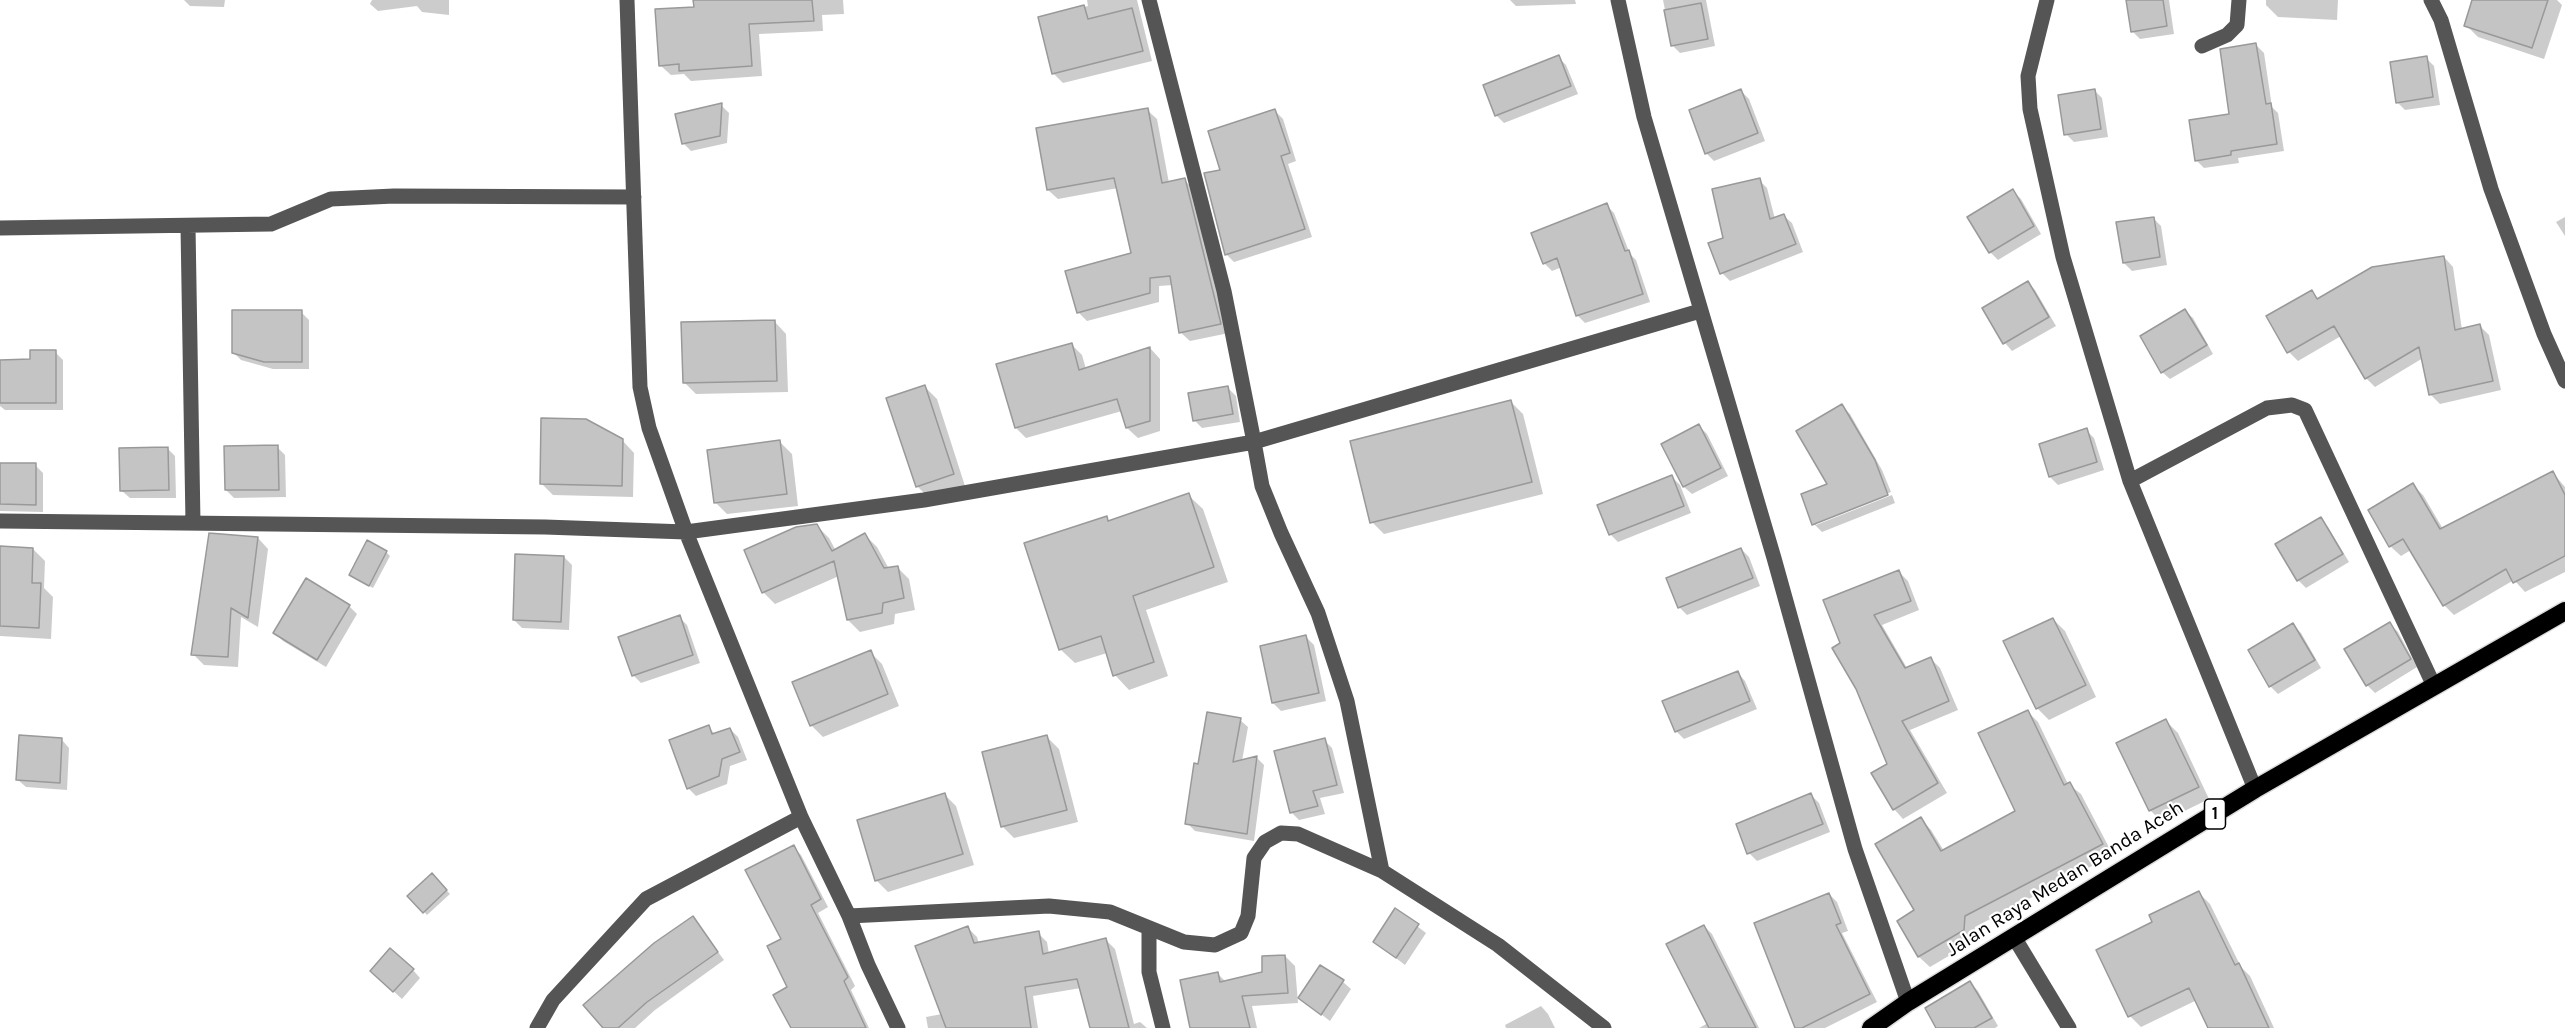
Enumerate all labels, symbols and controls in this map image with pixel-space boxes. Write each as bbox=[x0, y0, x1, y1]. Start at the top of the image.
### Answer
street label: Jalan Raya Medan Banda Aceh bbox=[1942, 796, 2188, 962]
road number: 1 bbox=[2204, 799, 2226, 829]

